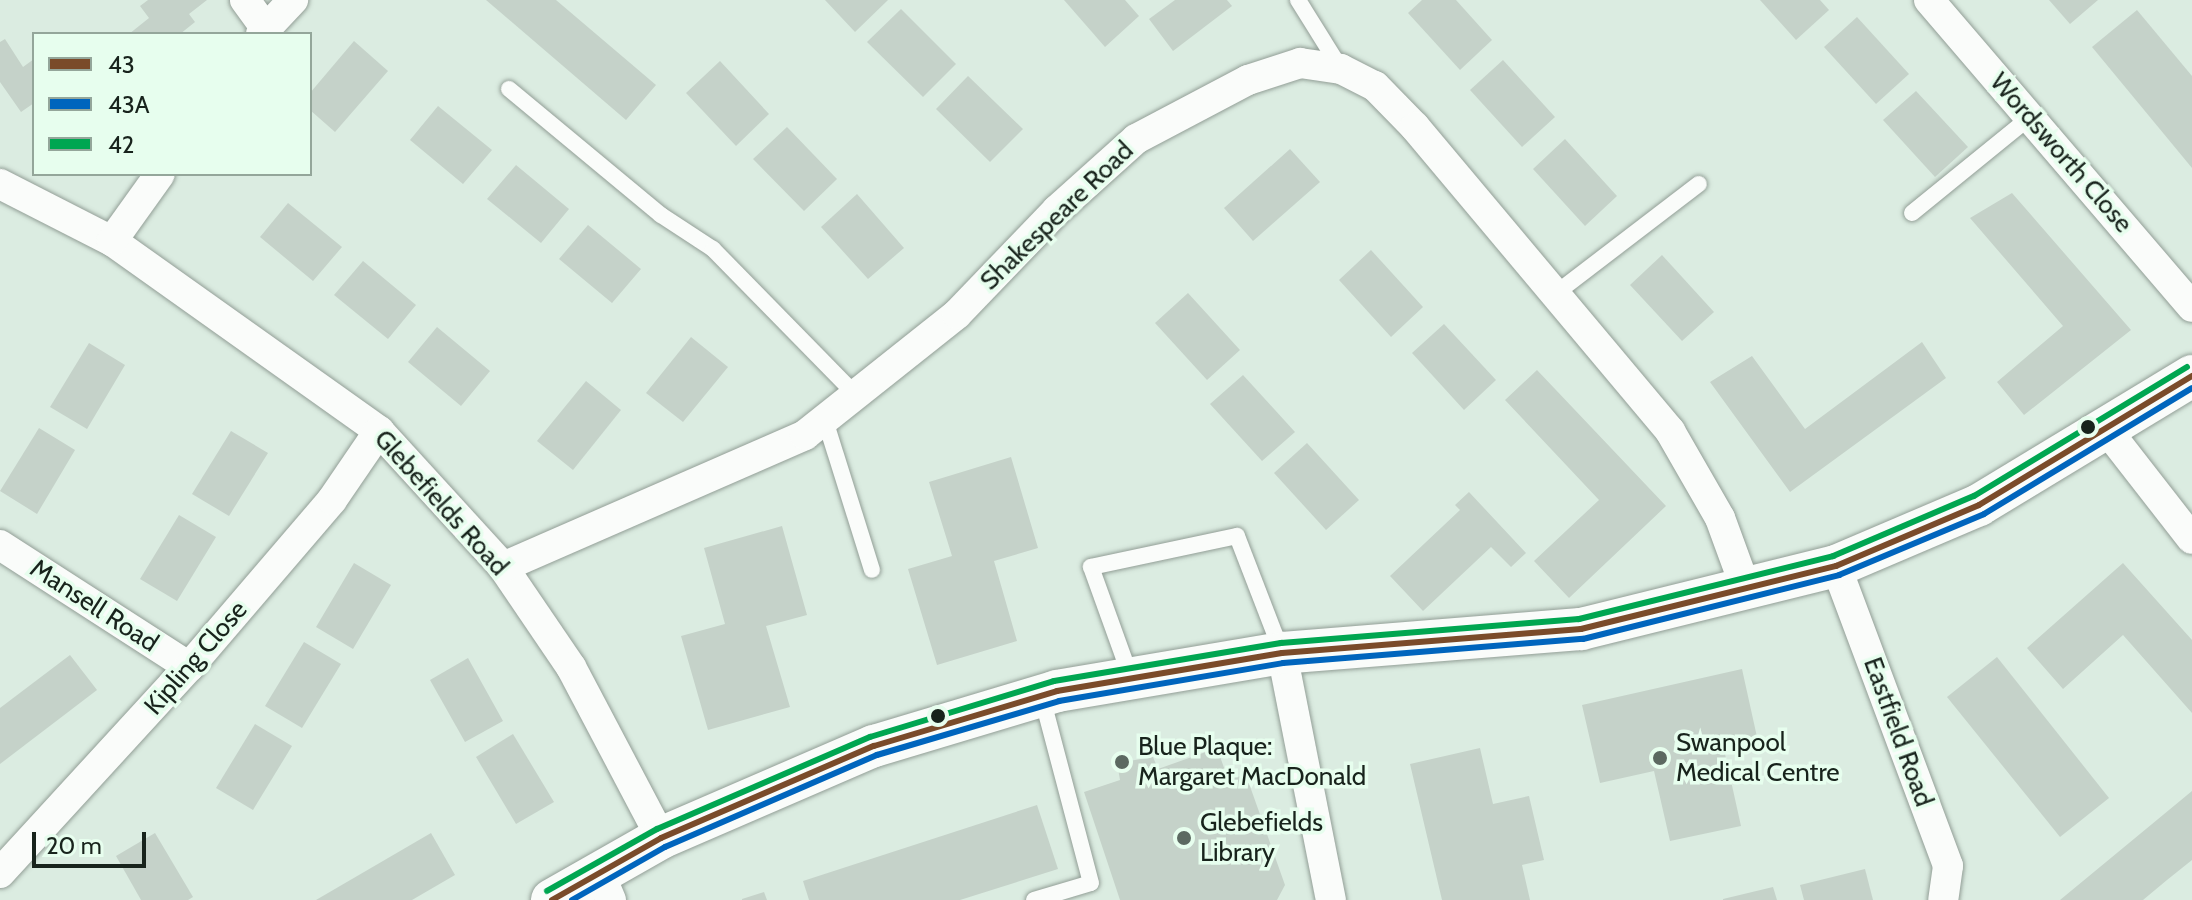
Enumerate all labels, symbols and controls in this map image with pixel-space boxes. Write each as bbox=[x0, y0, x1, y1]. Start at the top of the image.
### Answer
legend bbox=[32, 32, 312, 176]
text: 43 bbox=[108, 50, 135, 79]
street label: Wordsworth Close bbox=[1983, 67, 2139, 239]
text: 43A bbox=[108, 90, 150, 119]
text: 42 bbox=[108, 130, 134, 159]
street label: Shakespeare Road bbox=[974, 135, 1140, 297]
unlabelled marker bbox=[2080, 419, 2096, 435]
street label: Glebefields Road bbox=[367, 424, 515, 582]
street label: Mansell Road bbox=[24, 553, 164, 659]
street label: Kipling Close bbox=[138, 595, 254, 721]
street label: Eastfield Road bbox=[1857, 653, 1939, 811]
unlabelled marker bbox=[930, 708, 946, 724]
place label: Swanpool Medical Centre bbox=[1676, 727, 1840, 788]
place label: Blue Plaque: Margaret MacDonald bbox=[1138, 731, 1366, 792]
marker: Swanpool Medical Centre bbox=[1651, 749, 1669, 767]
marker: Blue Plaque: Margaret MacDonald bbox=[1113, 753, 1131, 771]
place label: Glebefields Library bbox=[1200, 807, 1323, 868]
scale bar bbox=[36, 816, 150, 866]
marker: Glebefields Library bbox=[1175, 829, 1193, 847]
text: 20 m bbox=[46, 831, 102, 860]

